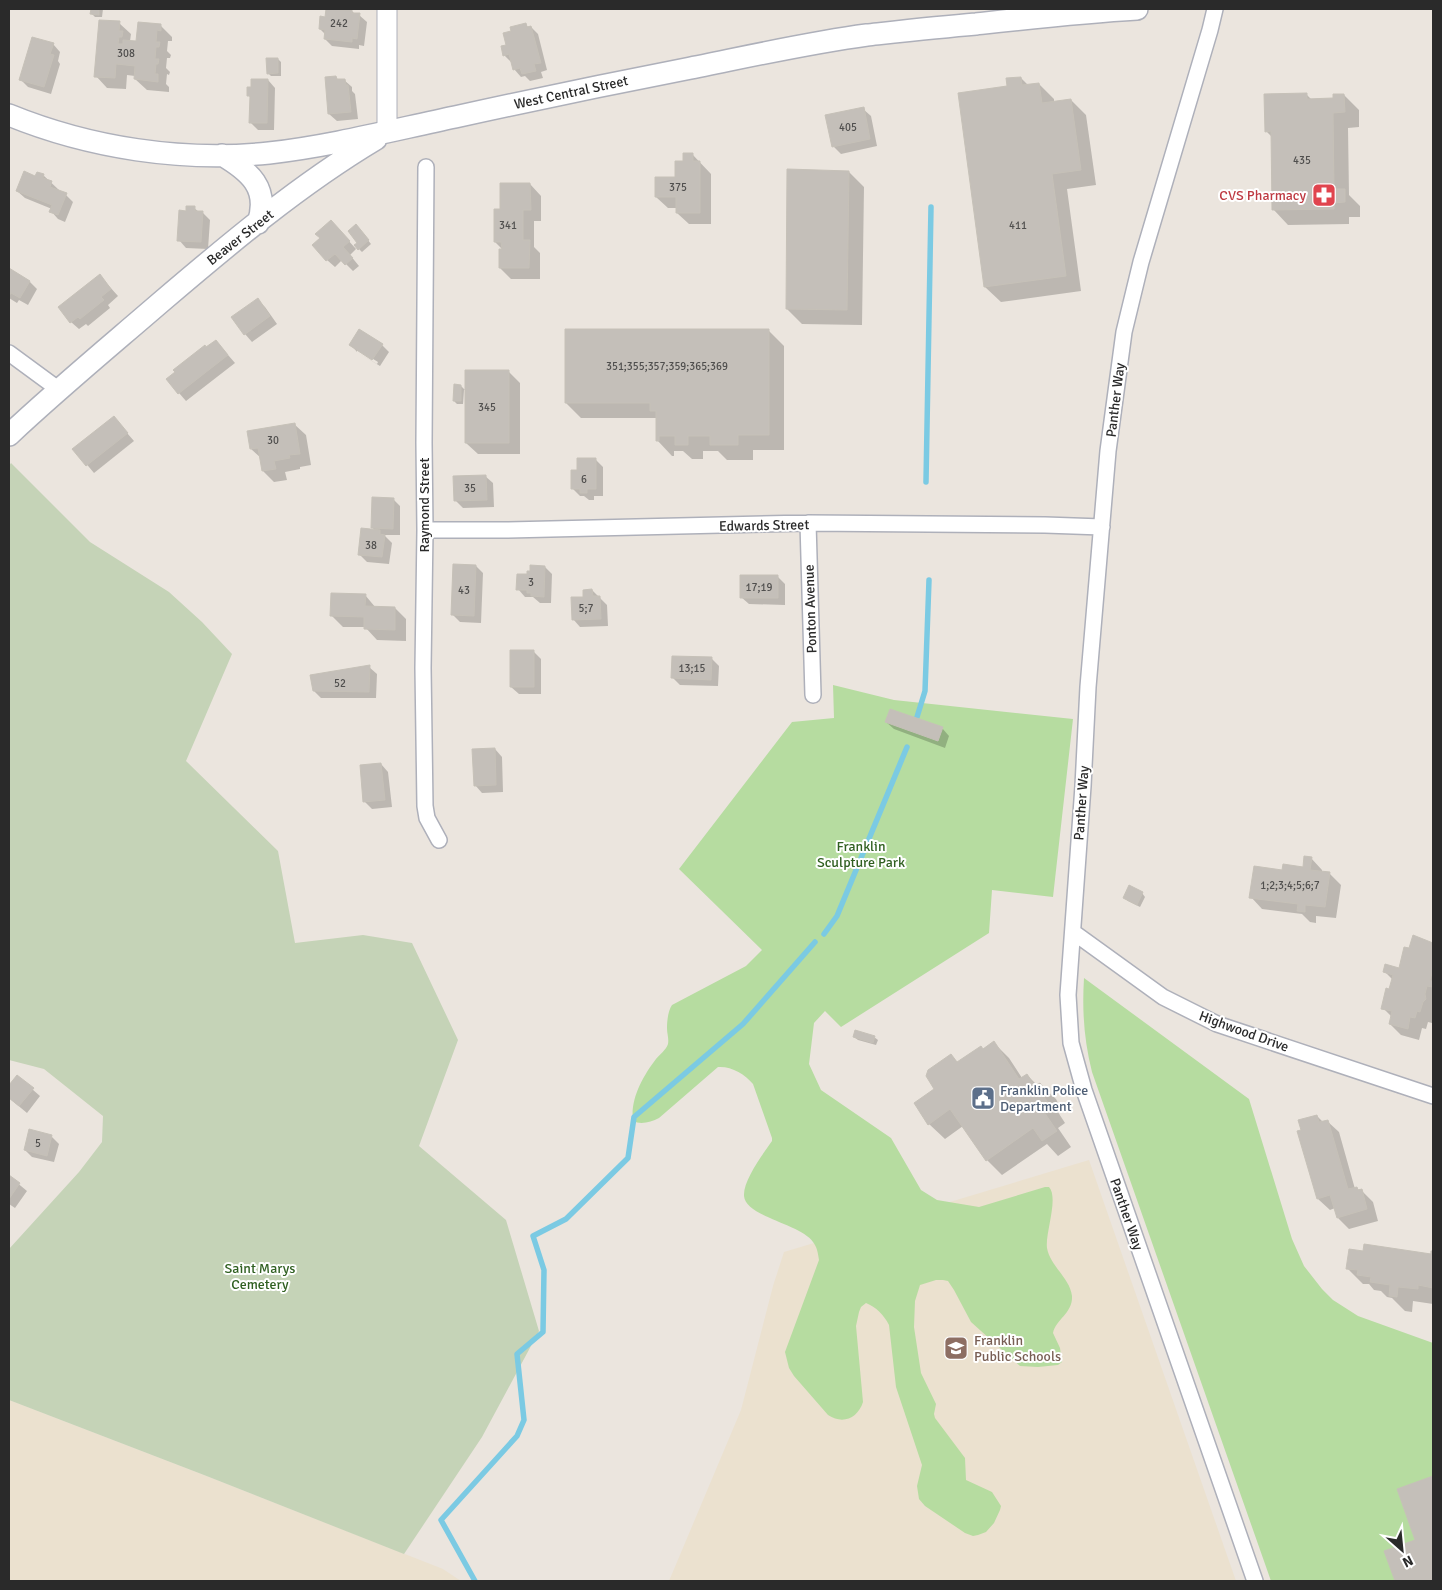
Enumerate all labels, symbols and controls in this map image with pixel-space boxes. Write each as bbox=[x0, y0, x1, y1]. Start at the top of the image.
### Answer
house number: 242 bbox=[330, 17, 348, 30]
house number: 308 bbox=[117, 47, 135, 60]
street label: West Central Street bbox=[513, 72, 630, 113]
house number: 405 bbox=[839, 121, 857, 134]
house number: 435 bbox=[1293, 154, 1311, 167]
house number: 375 bbox=[669, 181, 687, 194]
pharmacy icon: CVS Pharmacy bbox=[1311, 182, 1337, 208]
place label: CVS Pharmacy bbox=[1219, 187, 1306, 204]
street label: Beaver Street bbox=[203, 206, 277, 269]
house number: 341 bbox=[499, 219, 517, 232]
house number: 411 bbox=[1009, 219, 1027, 232]
house number: 351;355;357;359;365;369 bbox=[606, 360, 728, 373]
street label: Panther Way bbox=[1102, 361, 1129, 438]
house number: 345 bbox=[478, 401, 496, 414]
house number: 30 bbox=[267, 434, 279, 447]
street label: Raymond Street bbox=[416, 457, 433, 552]
house number: 6 bbox=[581, 473, 587, 486]
house number: 35 bbox=[464, 482, 476, 495]
street label: Edwards Street bbox=[719, 516, 809, 535]
house number: 38 bbox=[365, 539, 377, 552]
street label: Ponton Avenue bbox=[800, 564, 821, 654]
house number: 3 bbox=[528, 576, 534, 589]
house number: 17;19 bbox=[746, 581, 772, 594]
house number: 43 bbox=[458, 584, 470, 597]
house number: 5;7 bbox=[579, 602, 593, 615]
house number: 13;15 bbox=[679, 662, 705, 675]
house number: 52 bbox=[334, 677, 346, 690]
street label: Panther Way bbox=[1070, 765, 1093, 841]
park label: Franklin Sculpture Park bbox=[817, 838, 905, 871]
house number: 1;2;3;4;5;6;7 bbox=[1260, 879, 1320, 892]
street label: Highwood Drive bbox=[1197, 1007, 1291, 1056]
place label: Franklin Police Department bbox=[1000, 1082, 1088, 1115]
public building icon: Franklin Police Department bbox=[970, 1085, 996, 1111]
house number: 5 bbox=[35, 1137, 41, 1150]
street label: Panther Way bbox=[1106, 1176, 1147, 1253]
park label: Saint Marys Cemetery bbox=[225, 1260, 295, 1293]
place label: Franklin Public Schools bbox=[974, 1332, 1061, 1365]
school or university icon: Franklin Public Schools bbox=[943, 1335, 969, 1361]
north arrow bbox=[1377, 1525, 1427, 1575]
text: N bbox=[1399, 1551, 1416, 1571]

